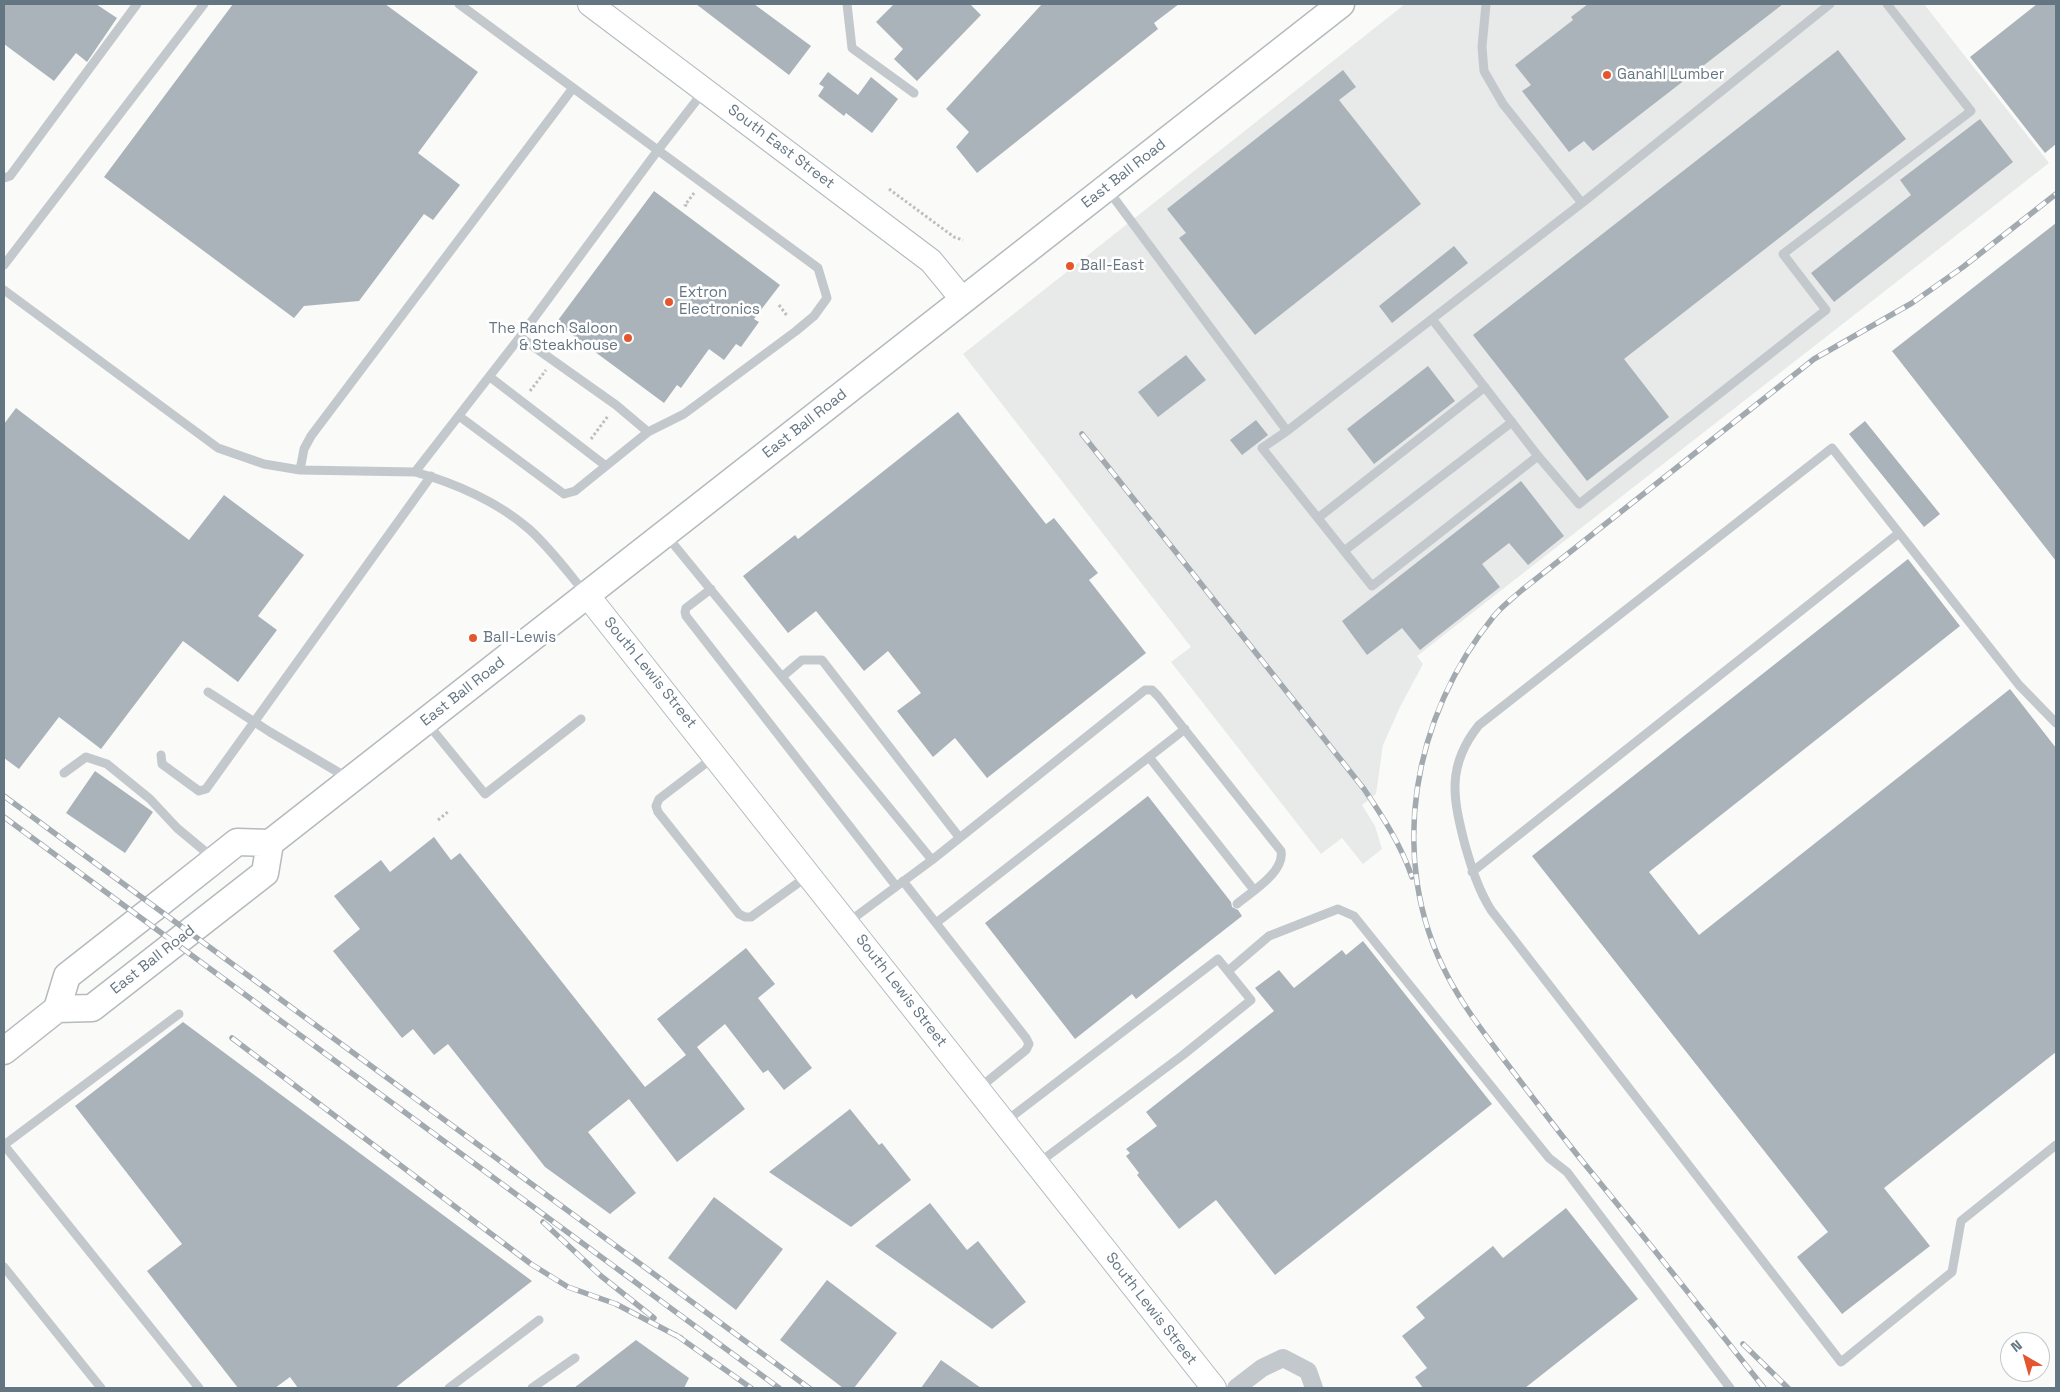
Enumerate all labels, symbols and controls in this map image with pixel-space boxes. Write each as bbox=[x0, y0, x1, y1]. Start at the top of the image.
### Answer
place label: Ganahl Lumber bbox=[1617, 66, 1724, 84]
marker: Ganahl Lumber bbox=[1601, 69, 1613, 81]
street label: South East Street bbox=[724, 101, 838, 193]
street label: East Ball Road bbox=[1078, 135, 1170, 213]
place label: Ball-East bbox=[1080, 257, 1144, 275]
marker: Ball-East bbox=[1064, 260, 1076, 272]
place label: Extron Electronics bbox=[679, 284, 760, 319]
marker: Extron Electronics bbox=[663, 296, 675, 308]
place label: The Ranch Saloon & Steakhouse bbox=[489, 320, 618, 355]
marker: The Ranch Saloon & Steakhouse bbox=[622, 332, 634, 344]
street label: East Ball Road bbox=[759, 385, 851, 463]
street label: South Lewis Street bbox=[600, 614, 700, 732]
place label: Ball-Lewis bbox=[483, 629, 556, 647]
marker: Ball-Lewis bbox=[467, 632, 479, 644]
street label: East Ball Road bbox=[417, 653, 509, 731]
street label: East Ball Road bbox=[107, 921, 199, 999]
street label: South Lewis Street bbox=[852, 931, 950, 1051]
street label: South Lewis Street bbox=[1102, 1249, 1200, 1369]
north arrow bbox=[2000, 1332, 2050, 1382]
text: N bbox=[2007, 1336, 2026, 1356]

